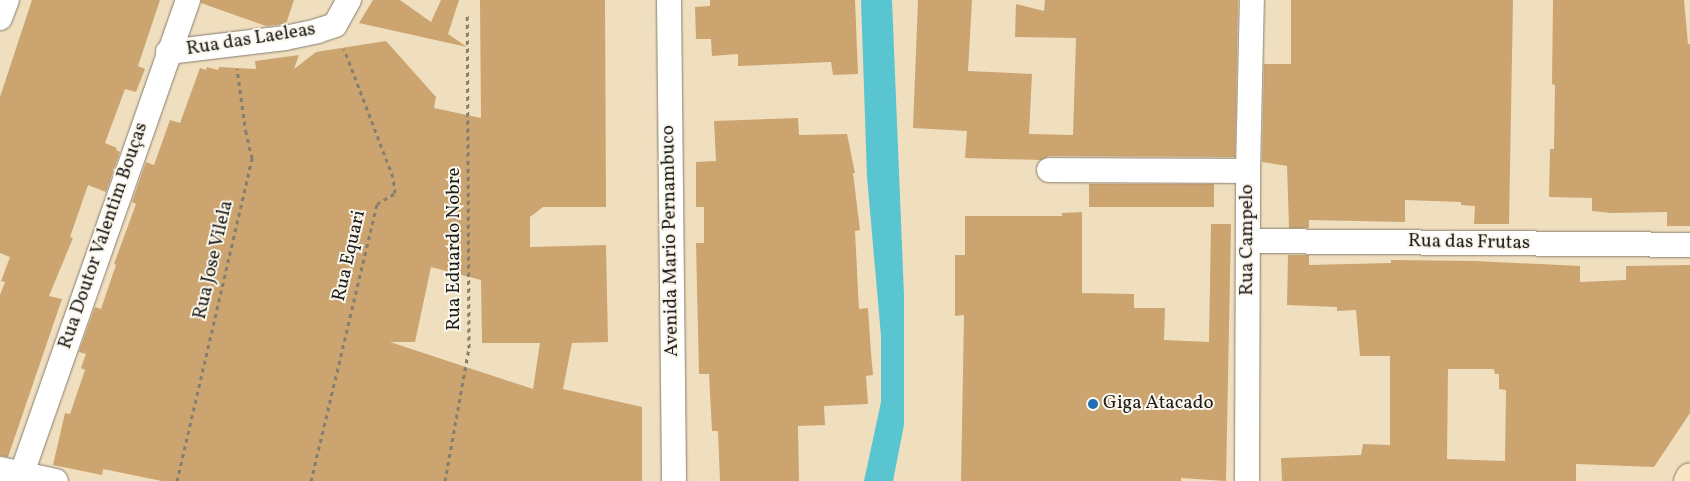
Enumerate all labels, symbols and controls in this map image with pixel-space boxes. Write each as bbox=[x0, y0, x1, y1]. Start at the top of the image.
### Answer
street label: Rua das Laeleas bbox=[185, 19, 317, 61]
street label: Rua Doutor Valentim Bouças bbox=[54, 119, 154, 353]
street label: Avenida Mario Pernambuco bbox=[658, 125, 684, 357]
street label: Rua Eduardo Nobre bbox=[444, 167, 466, 331]
street label: Rua Campelo bbox=[1237, 184, 1259, 296]
street label: Rua Jose Vilela bbox=[189, 198, 239, 322]
street label: Rua Equari bbox=[328, 208, 372, 304]
street label: Rua das Frutas bbox=[1408, 231, 1530, 255]
place label: Giga Atacado bbox=[1103, 393, 1214, 415]
marker: Giga Atacado bbox=[1087, 398, 1099, 410]

